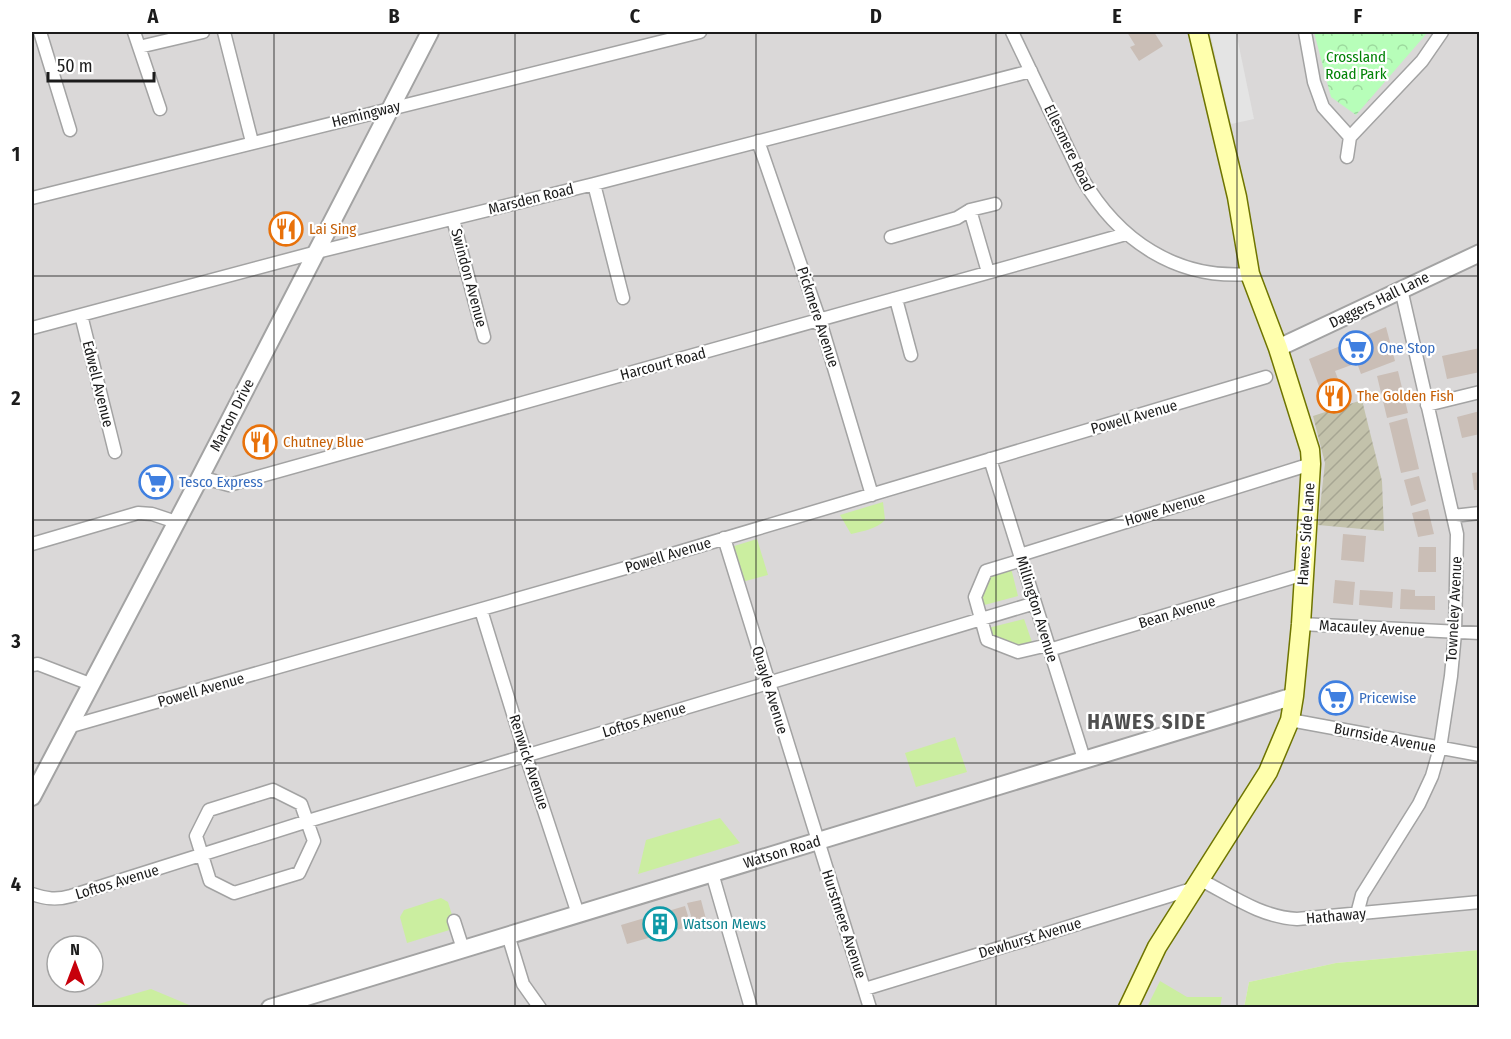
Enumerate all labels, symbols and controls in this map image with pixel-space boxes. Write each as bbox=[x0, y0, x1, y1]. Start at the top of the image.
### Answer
text: A bbox=[147, 4, 160, 28]
text: B bbox=[388, 4, 400, 28]
text: C bbox=[630, 4, 641, 28]
text: D bbox=[870, 4, 882, 28]
text: E bbox=[1112, 4, 1122, 28]
text: F bbox=[1354, 4, 1363, 28]
scale bar bbox=[48, 45, 154, 83]
park label: Crossland Road Park bbox=[1325, 48, 1387, 83]
text: 50 m bbox=[57, 55, 93, 77]
street label: Hemingway bbox=[330, 97, 403, 131]
street label: Ellesmere Road bbox=[1040, 102, 1098, 194]
text: 1 bbox=[12, 142, 20, 166]
street label: Marsden Road bbox=[486, 180, 576, 218]
restaurant icon: Lai Sing bbox=[268, 211, 304, 247]
place label: Lai Sing bbox=[309, 220, 356, 238]
street label: Swindon Avenue bbox=[447, 227, 491, 329]
street label: Pickmere Avenue bbox=[793, 264, 843, 370]
street label: Daggers Hall Lane bbox=[1326, 268, 1432, 332]
supermarket icon: One Stop bbox=[1338, 330, 1374, 366]
street label: Edwell Avenue bbox=[79, 339, 117, 429]
place label: One Stop bbox=[1379, 339, 1435, 357]
street label: Harcourt Road bbox=[618, 344, 708, 384]
street label: Marton Drive bbox=[206, 376, 258, 454]
restaurant icon: The Golden Fish bbox=[1316, 378, 1352, 414]
text: 2 bbox=[10, 386, 21, 410]
place label: The Golden Fish bbox=[1357, 387, 1454, 405]
street label: Powell Avenue bbox=[1089, 396, 1179, 438]
restaurant icon: Chutney Blue bbox=[242, 424, 278, 460]
place label: Chutney Blue bbox=[283, 433, 364, 451]
supermarket icon: Tesco Express bbox=[138, 464, 174, 500]
place label: Tesco Express bbox=[179, 473, 263, 491]
street label: Hawes Side Lane bbox=[1293, 482, 1319, 586]
street label: Howe Avenue bbox=[1123, 488, 1207, 530]
street label: Powell Avenue bbox=[623, 533, 713, 577]
street label: Millington Avenue bbox=[1012, 554, 1062, 664]
street label: Towneley Avenue bbox=[1442, 556, 1466, 662]
street label: Bean Avenue bbox=[1136, 592, 1218, 632]
street label: Macauley Avenue bbox=[1319, 616, 1425, 640]
text: 3 bbox=[10, 629, 21, 653]
street label: Quayle Avenue bbox=[748, 644, 792, 736]
street label: Powell Avenue bbox=[156, 669, 246, 711]
supermarket icon: Pricewise bbox=[1318, 680, 1354, 716]
place label: Pricewise bbox=[1359, 689, 1417, 707]
street label: Loftos Avenue bbox=[600, 699, 688, 741]
district label: HAWES SIDE bbox=[1087, 709, 1207, 735]
street label: Renwick Avenue bbox=[505, 712, 553, 812]
street label: Burnside Avenue bbox=[1333, 719, 1437, 757]
street label: Watson Road bbox=[741, 832, 823, 872]
street label: Loftos Avenue bbox=[73, 861, 161, 903]
street label: Hurstmere Avenue bbox=[818, 867, 870, 981]
text: 4 bbox=[11, 872, 21, 896]
street label: Hathaway bbox=[1305, 904, 1367, 928]
building icon: Watson Mews bbox=[642, 906, 678, 942]
street label: Dewhurst Avenue bbox=[976, 914, 1084, 962]
place label: Watson Mews bbox=[683, 915, 766, 933]
north arrow bbox=[45, 934, 105, 994]
text: N bbox=[70, 940, 80, 959]

